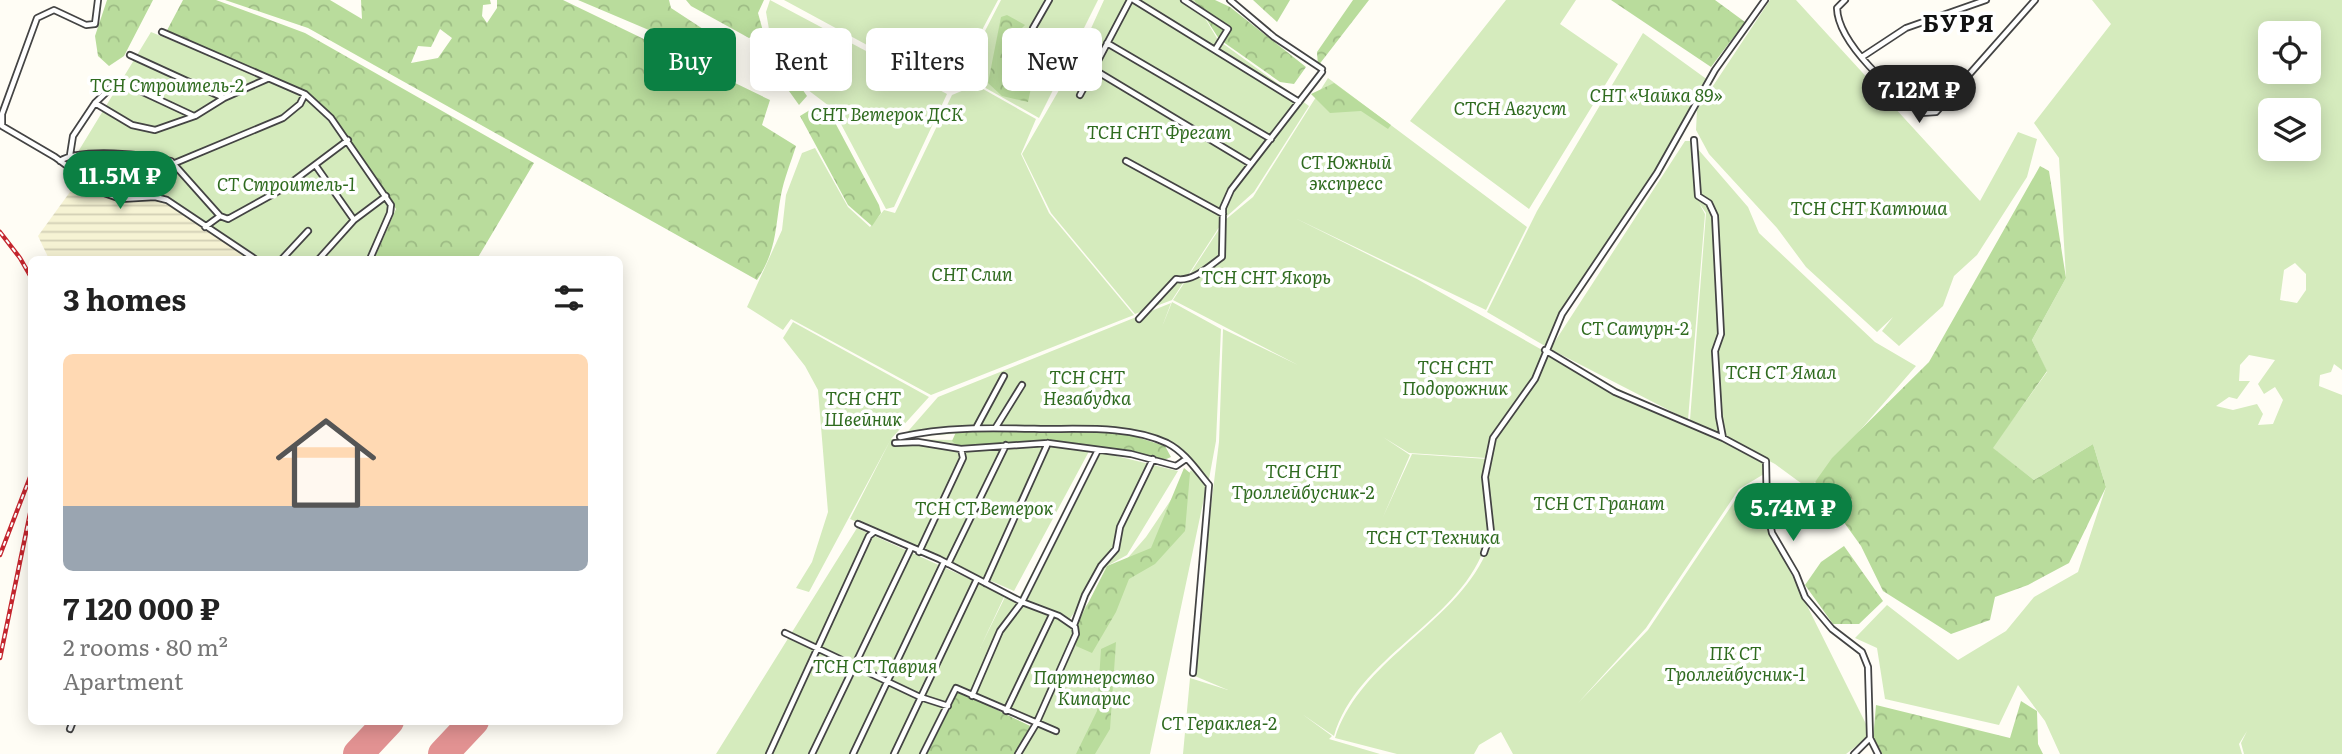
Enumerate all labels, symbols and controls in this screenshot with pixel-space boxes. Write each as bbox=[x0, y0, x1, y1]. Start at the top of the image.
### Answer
district label: БУРЯ bbox=[1922, 4, 1996, 39]
map controls bbox=[2258, 21, 2321, 161]
button: locate bbox=[2258, 21, 2321, 84]
chip: Buy bbox=[644, 28, 736, 91]
chip: Rent bbox=[750, 28, 852, 91]
chip: Filters bbox=[866, 28, 988, 91]
chip: New bbox=[1002, 28, 1102, 91]
pin: 7.12M ₽ bbox=[1854, 66, 1984, 125]
park label: ТСН Строитель-2 bbox=[90, 71, 244, 98]
text: 7.12M ₽ bbox=[1878, 71, 1960, 105]
park label: СНТ «Чайка 89» bbox=[1590, 81, 1722, 108]
park label: СТСН Август bbox=[1454, 94, 1567, 121]
button: layers bbox=[2258, 98, 2321, 161]
park label: СНТ Ветерок ДСК bbox=[811, 100, 964, 127]
park label: ТСН СНТ Фрегат bbox=[1087, 118, 1232, 145]
park label: СТ Южный экспресс bbox=[1300, 148, 1392, 196]
pin: 11.5M ₽ bbox=[55, 152, 185, 211]
text: 11.5M ₽ bbox=[79, 157, 161, 191]
park label: СТ Строитель-1 bbox=[217, 170, 355, 197]
park label: ТСН СНТ Катюша bbox=[1790, 194, 1948, 221]
park label: СНТ Слип bbox=[931, 260, 1013, 287]
park label: ТСН СНТ Якорь bbox=[1201, 263, 1331, 290]
text: 3 homes bbox=[63, 276, 186, 320]
icon: filters bbox=[550, 279, 588, 317]
park label: СТ Сатурн-2 bbox=[1581, 314, 1689, 341]
park label: ТСН СНТ Подорожник bbox=[1402, 353, 1508, 401]
park label: ТСН СТ Ямал bbox=[1726, 358, 1837, 385]
park label: ТСН СНТ Незабудка bbox=[1043, 363, 1132, 411]
park label: ТСН СНТ Швейник bbox=[824, 384, 902, 432]
icon: home bbox=[263, 400, 389, 526]
park label: ТСН СНТ Троллейбусник-2 bbox=[1231, 457, 1375, 505]
pin: 5.74M ₽ bbox=[1728, 484, 1858, 543]
park label: ТСН СТ Гранат bbox=[1533, 489, 1665, 516]
text: 5.74M ₽ bbox=[1750, 489, 1836, 523]
park label: ТСН СТ Ветерок bbox=[915, 494, 1054, 521]
park label: ТСН СТ Техника bbox=[1366, 523, 1501, 550]
text: 7 120 000 ₽ bbox=[63, 585, 220, 629]
text: 2 rooms · 80 m² bbox=[63, 629, 228, 663]
park label: ПК СТ Троллейбусник-1 bbox=[1665, 639, 1806, 687]
park label: ТСН СТ Таврия bbox=[813, 652, 938, 679]
text: Apartment bbox=[63, 663, 183, 697]
park label: Партнерство Кипарис bbox=[1033, 663, 1155, 711]
park label: СТ Гераклея-2 bbox=[1161, 709, 1277, 736]

